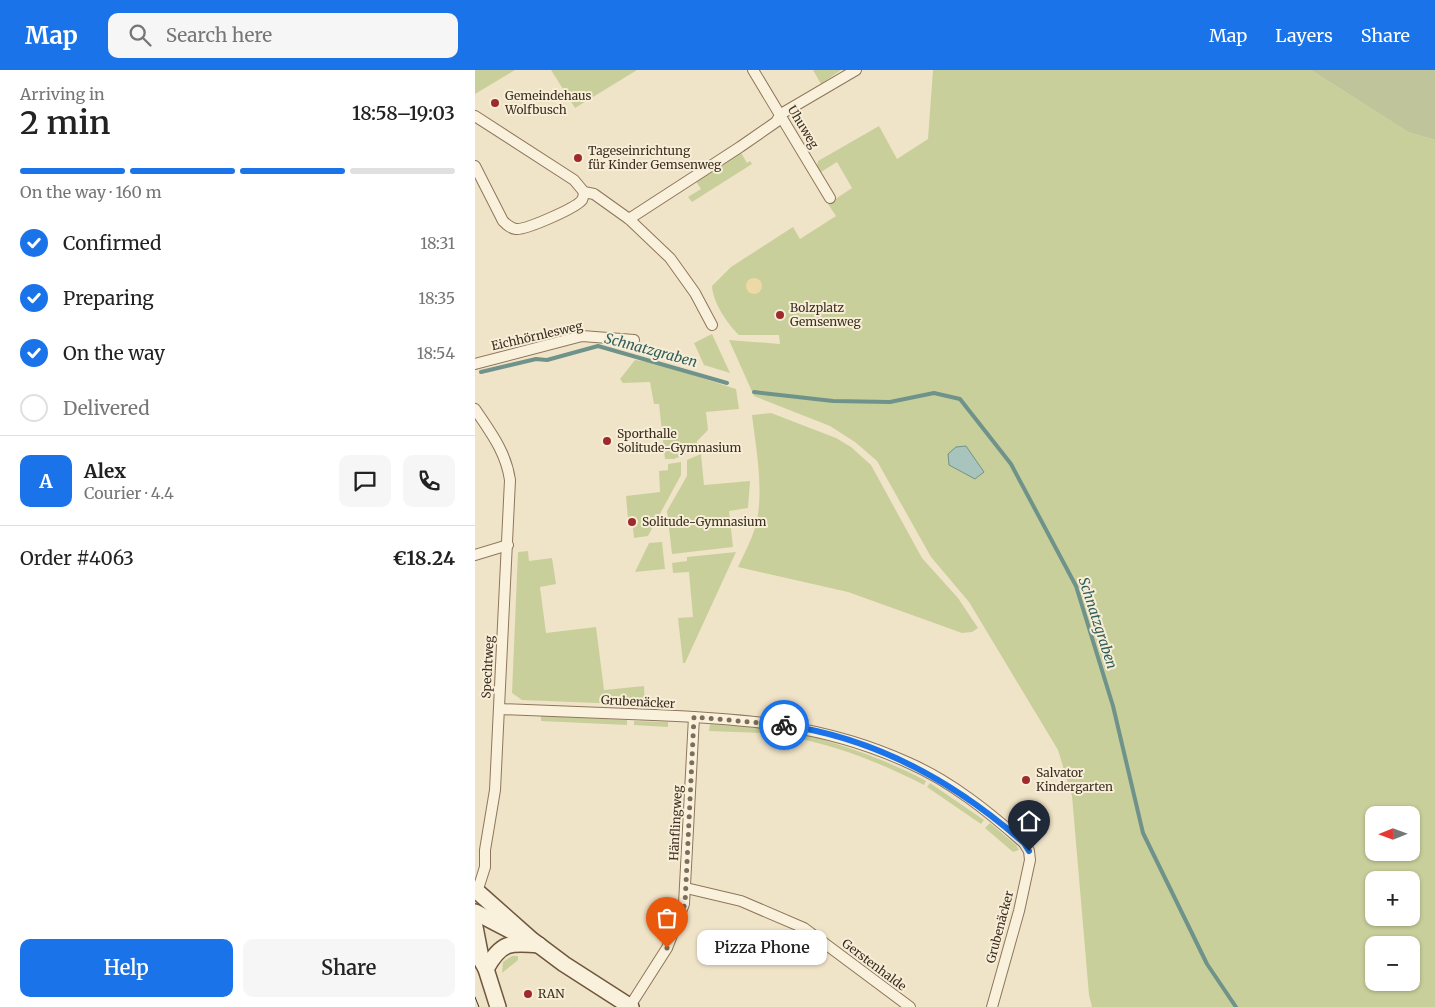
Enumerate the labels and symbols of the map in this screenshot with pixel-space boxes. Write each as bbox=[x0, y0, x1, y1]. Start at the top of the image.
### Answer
place label: Gemeindehaus Wolfbusch bbox=[504, 88, 591, 117]
marker: Gemeindehaus Wolfbusch bbox=[489, 97, 501, 109]
street label: Uhuweg bbox=[785, 103, 822, 152]
place label: Tageseinrichtung für Kinder Gemsenweg bbox=[588, 143, 722, 172]
marker: Tageseinrichtung für Kinder Gemsenweg bbox=[572, 152, 584, 164]
place label: Bolzplatz Gemsenweg bbox=[790, 300, 861, 329]
marker: Bolzplatz Gemsenweg bbox=[774, 309, 786, 321]
street label: Eichhörnlesweg bbox=[490, 318, 585, 353]
water label: Schnatzgraben bbox=[603, 329, 699, 371]
place label: Sporthalle Solitude-Gymnasium bbox=[617, 426, 742, 455]
marker: Sporthalle Solitude-Gymnasium bbox=[601, 435, 613, 447]
place label: Solitude-Gymnasium bbox=[642, 514, 767, 529]
marker: Solitude-Gymnasium bbox=[626, 516, 638, 528]
water label: Schnatzgraben bbox=[1075, 575, 1121, 671]
street label: Spechtweg bbox=[478, 634, 497, 699]
street label: Grubenäcker bbox=[601, 692, 676, 711]
courier bbox=[759, 700, 809, 750]
place label: Salvator Kindergarten bbox=[1036, 765, 1113, 794]
marker: Salvator Kindergarten bbox=[1020, 774, 1032, 786]
street label: Hänflingweg bbox=[666, 784, 685, 861]
pin bbox=[1008, 800, 1050, 851]
north arrow bbox=[1365, 806, 1420, 861]
street label: Grubenäcker bbox=[983, 888, 1017, 965]
pin bbox=[646, 897, 688, 948]
callout: Pizza Phone bbox=[697, 930, 827, 966]
street label: Gerstenhalde bbox=[839, 936, 909, 994]
place label: RAN bbox=[538, 986, 565, 1001]
marker: RAN bbox=[522, 988, 534, 1000]

